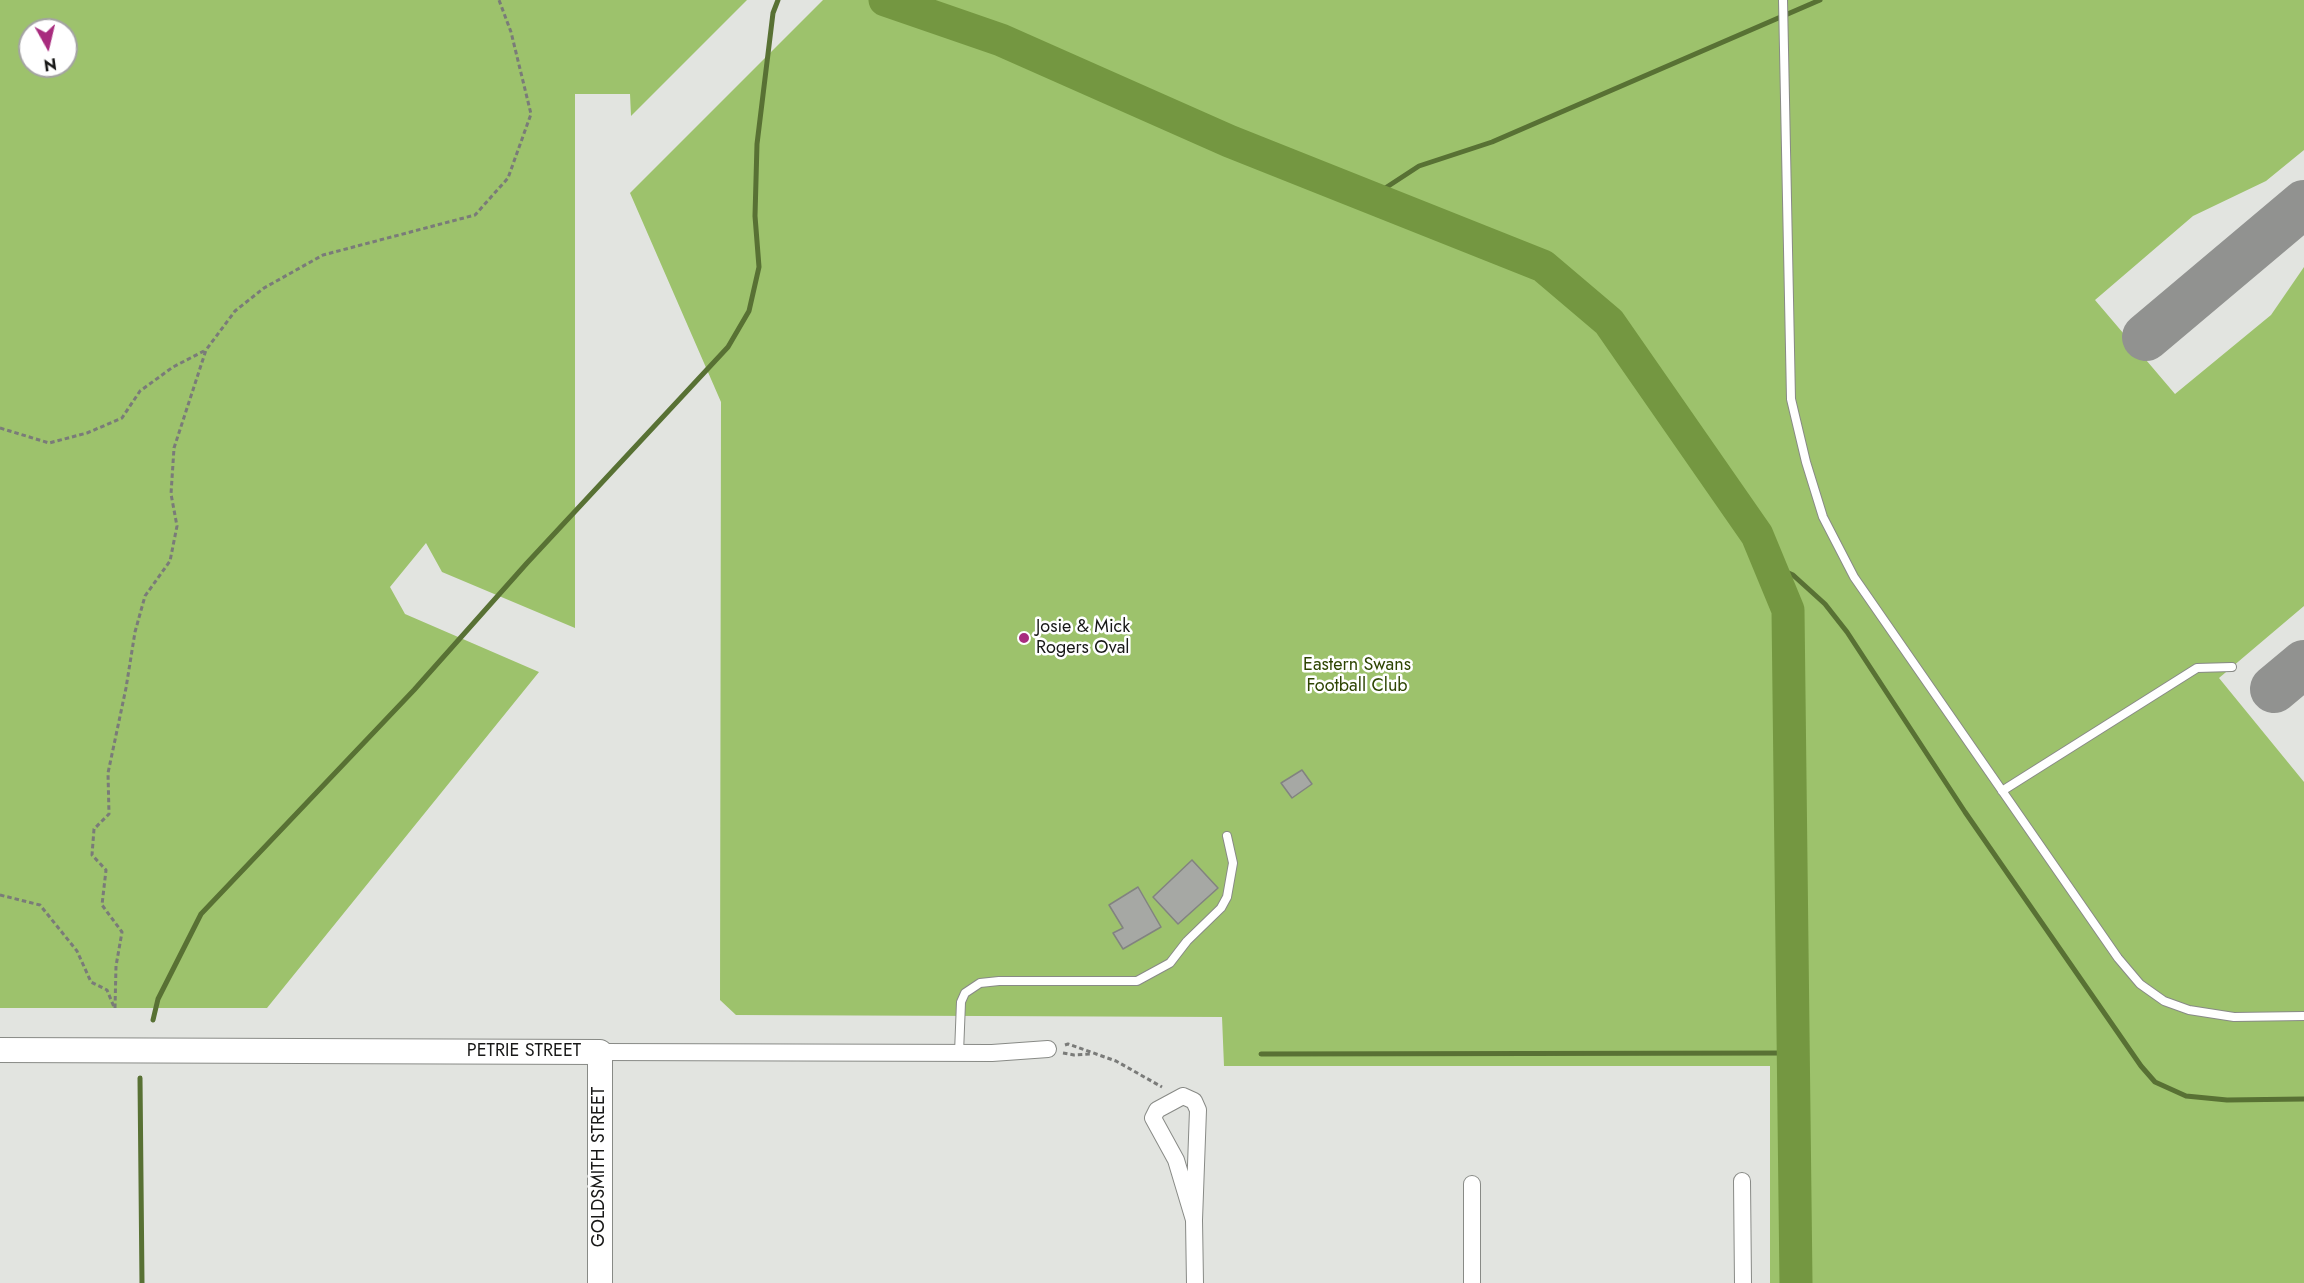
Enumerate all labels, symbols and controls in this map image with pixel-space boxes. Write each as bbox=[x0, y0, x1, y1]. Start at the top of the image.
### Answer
north arrow bbox=[18, 18, 78, 78]
text: N bbox=[42, 52, 58, 77]
place label: Josie & Mick Rogers Oval bbox=[1036, 617, 1130, 660]
marker: Josie & Mick Rogers Oval bbox=[1017, 631, 1031, 645]
park label: Eastern Swans Football Club bbox=[1303, 655, 1411, 698]
street label: PETRIE STREET bbox=[467, 1041, 581, 1063]
street label: GOLDSMITH STREET bbox=[589, 1087, 611, 1247]

